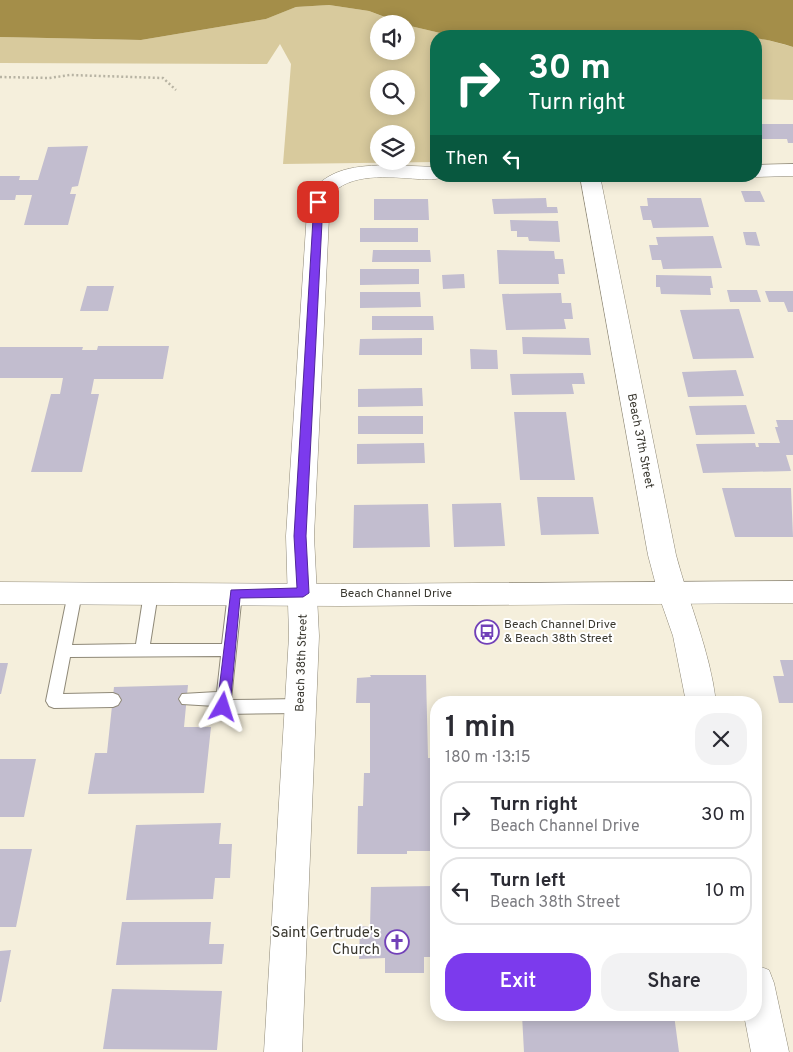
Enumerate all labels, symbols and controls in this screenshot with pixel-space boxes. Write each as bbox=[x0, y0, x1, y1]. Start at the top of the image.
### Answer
map controls bbox=[370, 15, 415, 170]
button: sound bbox=[370, 15, 415, 60]
text: 30 m bbox=[528, 47, 611, 91]
icon: right bbox=[445, 50, 510, 115]
button: search bbox=[370, 70, 415, 115]
text: Turn right bbox=[528, 90, 625, 117]
button: layers bbox=[370, 125, 415, 170]
icon: left bbox=[498, 145, 526, 173]
text: Then bbox=[445, 147, 488, 171]
pin bbox=[297, 181, 339, 223]
icon: arrive bbox=[304, 188, 332, 216]
street label: Beach 37th Street bbox=[623, 392, 657, 490]
street label: Beach Channel Drive bbox=[340, 586, 452, 602]
street label: Beach 38th Street bbox=[292, 614, 312, 712]
place label: Beach Channel Drive & Beach 38th Street bbox=[504, 617, 616, 647]
bus stop icon: Beach Channel Drive & Beach 38th Street bbox=[474, 619, 500, 645]
position arrow bbox=[196, 680, 248, 732]
text: 1 min bbox=[445, 710, 516, 747]
button: close bbox=[695, 713, 747, 765]
text: 180 m · 13:15 bbox=[445, 748, 531, 768]
text: Turn right bbox=[490, 793, 578, 817]
icon: right bbox=[447, 801, 475, 829]
text: 30 m bbox=[701, 803, 745, 827]
text: Beach Channel Drive bbox=[490, 817, 640, 837]
text: Turn left bbox=[490, 869, 566, 893]
icon: left bbox=[447, 877, 475, 905]
text: 10 m bbox=[705, 879, 745, 903]
text: Beach 38th Street bbox=[490, 893, 620, 913]
place label: Saint Gertrude's Church bbox=[271, 924, 380, 960]
church icon: Saint Gertrude's Church bbox=[384, 929, 410, 955]
button: Exit bbox=[445, 953, 591, 1011]
button: Share bbox=[601, 953, 747, 1011]

